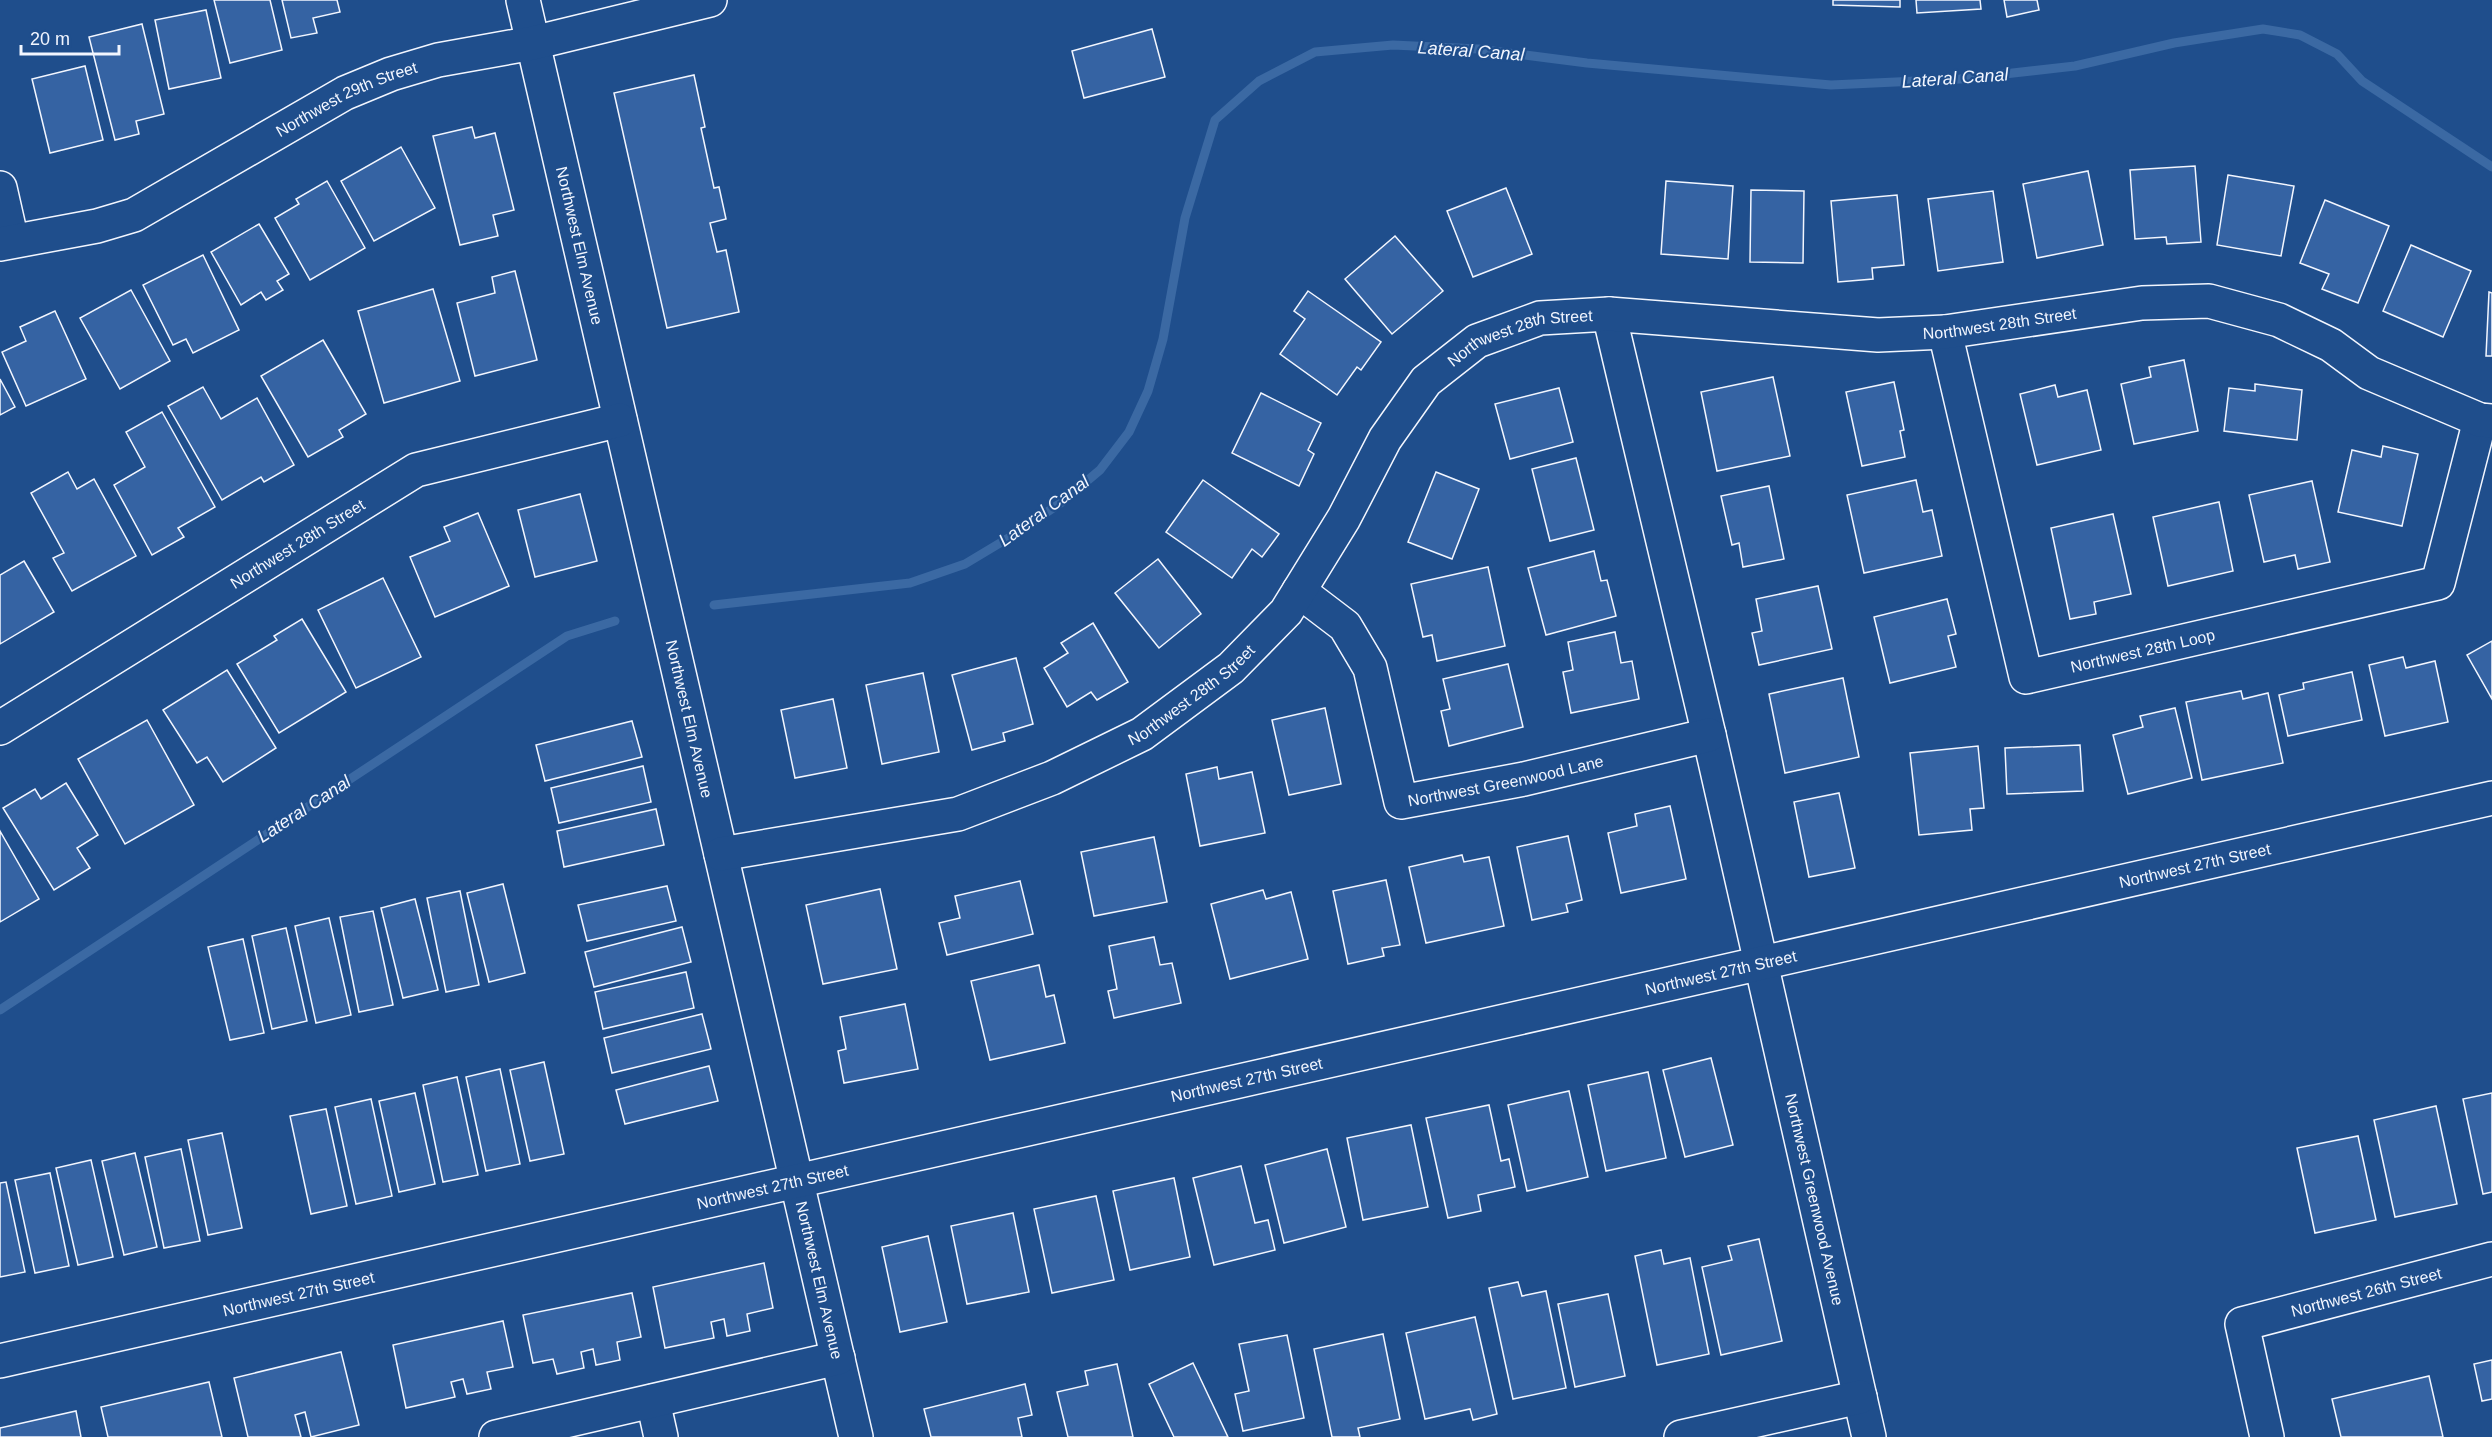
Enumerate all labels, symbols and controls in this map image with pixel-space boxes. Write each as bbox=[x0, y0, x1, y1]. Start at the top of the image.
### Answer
scale bar bbox=[21, 18, 118, 56]
text: 20 m bbox=[30, 29, 70, 49]
water label: Lateral Canal bbox=[1417, 37, 1526, 65]
street label: Northwest 29th Street bbox=[273, 59, 420, 140]
water label: Lateral Canal bbox=[1901, 64, 2010, 92]
street label: Northwest Elm Avenue bbox=[553, 165, 606, 326]
street label: Northwest 28th Street bbox=[1922, 305, 2078, 342]
street label: Northwest 28th Street bbox=[1444, 307, 1594, 370]
water label: Lateral Canal bbox=[995, 471, 1094, 551]
street label: Northwest 28th Street bbox=[227, 496, 368, 592]
street label: Northwest 28th Loop bbox=[2069, 626, 2217, 676]
street label: Northwest Elm Avenue bbox=[663, 638, 716, 800]
street label: Northwest 28th Street bbox=[1125, 641, 1258, 749]
street label: Northwest Greenwood Lane bbox=[1406, 752, 1605, 810]
water label: Lateral Canal bbox=[254, 771, 355, 847]
street label: Northwest 27th Street bbox=[2117, 840, 2273, 891]
street label: Northwest 27th Street bbox=[1643, 947, 1799, 998]
street label: Northwest 27th Street bbox=[1169, 1054, 1325, 1105]
street label: Northwest Greenwood Avenue bbox=[1782, 1092, 1847, 1307]
street label: Northwest 27th Street bbox=[695, 1161, 851, 1212]
street label: Northwest Elm Avenue bbox=[793, 1200, 846, 1361]
street label: Northwest 26th Street bbox=[2289, 1264, 2444, 1320]
street label: Northwest 27th Street bbox=[221, 1269, 377, 1319]

